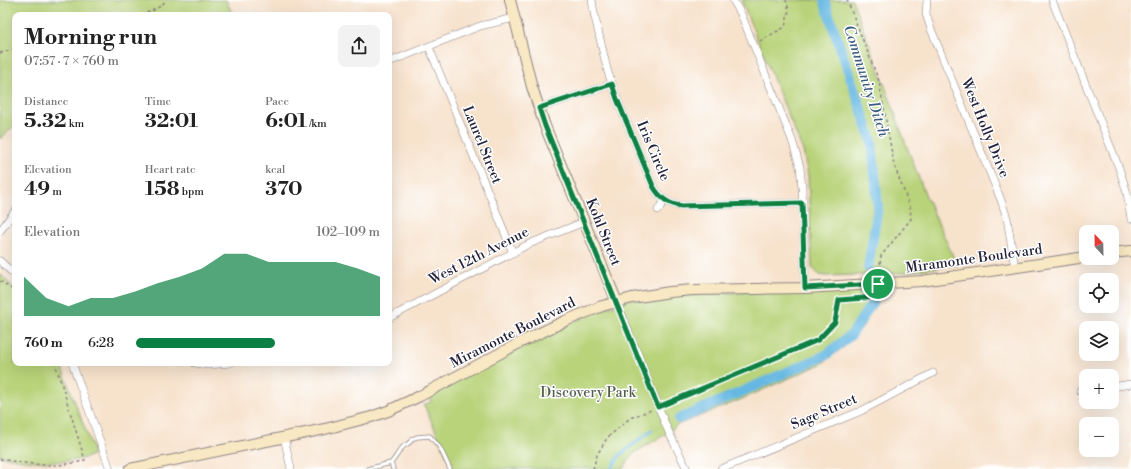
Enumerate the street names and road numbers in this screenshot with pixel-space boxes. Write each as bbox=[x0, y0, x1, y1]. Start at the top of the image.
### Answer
street label: West Holly Drive bbox=[956, 75, 1013, 180]
street label: Laurel Street bbox=[458, 103, 506, 187]
street label: Iris Circle bbox=[632, 118, 674, 184]
street label: Kohl Street bbox=[581, 196, 625, 268]
street label: West 12th Avenue bbox=[425, 223, 532, 289]
street label: Miramonte Boulevard bbox=[904, 240, 1044, 278]
street label: Miramonte Boulevard bbox=[447, 294, 579, 372]
street label: Sage Street bbox=[788, 390, 860, 434]

